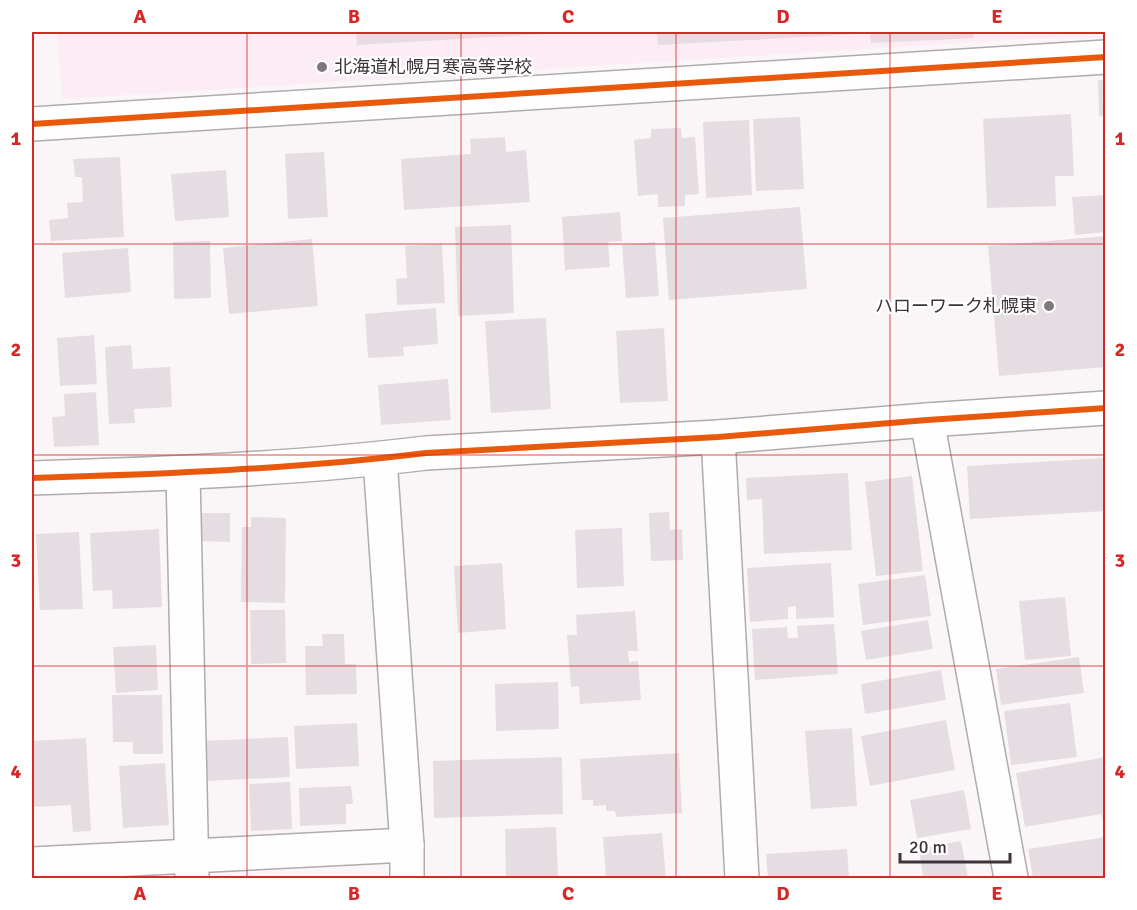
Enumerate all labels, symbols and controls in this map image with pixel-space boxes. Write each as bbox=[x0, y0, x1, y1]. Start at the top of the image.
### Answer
text: A bbox=[134, 4, 147, 29]
text: B bbox=[348, 4, 360, 29]
text: C bbox=[562, 4, 574, 29]
text: D bbox=[776, 4, 790, 29]
text: E bbox=[991, 4, 1003, 29]
place label: 北海道札幌月寒高等学校 bbox=[334, 56, 532, 78]
marker: 北海道札幌月寒高等学校 bbox=[315, 60, 329, 74]
text: 1 bbox=[11, 126, 22, 151]
text: 1 bbox=[1115, 126, 1126, 151]
place label: ハローワーク札幌東 bbox=[875, 295, 1037, 317]
marker: ハローワーク札幌東 bbox=[1042, 299, 1056, 313]
text: 2 bbox=[11, 337, 21, 362]
text: 2 bbox=[1115, 337, 1125, 362]
text: 3 bbox=[11, 548, 21, 573]
text: 3 bbox=[1115, 548, 1125, 573]
text: 4 bbox=[11, 759, 22, 784]
text: 4 bbox=[1115, 759, 1126, 784]
scale bar bbox=[900, 826, 1010, 864]
text: 20 m bbox=[909, 836, 947, 858]
text: A bbox=[134, 881, 147, 906]
text: B bbox=[348, 881, 360, 906]
text: C bbox=[562, 881, 574, 906]
text: D bbox=[776, 881, 790, 906]
text: E bbox=[991, 881, 1003, 906]

